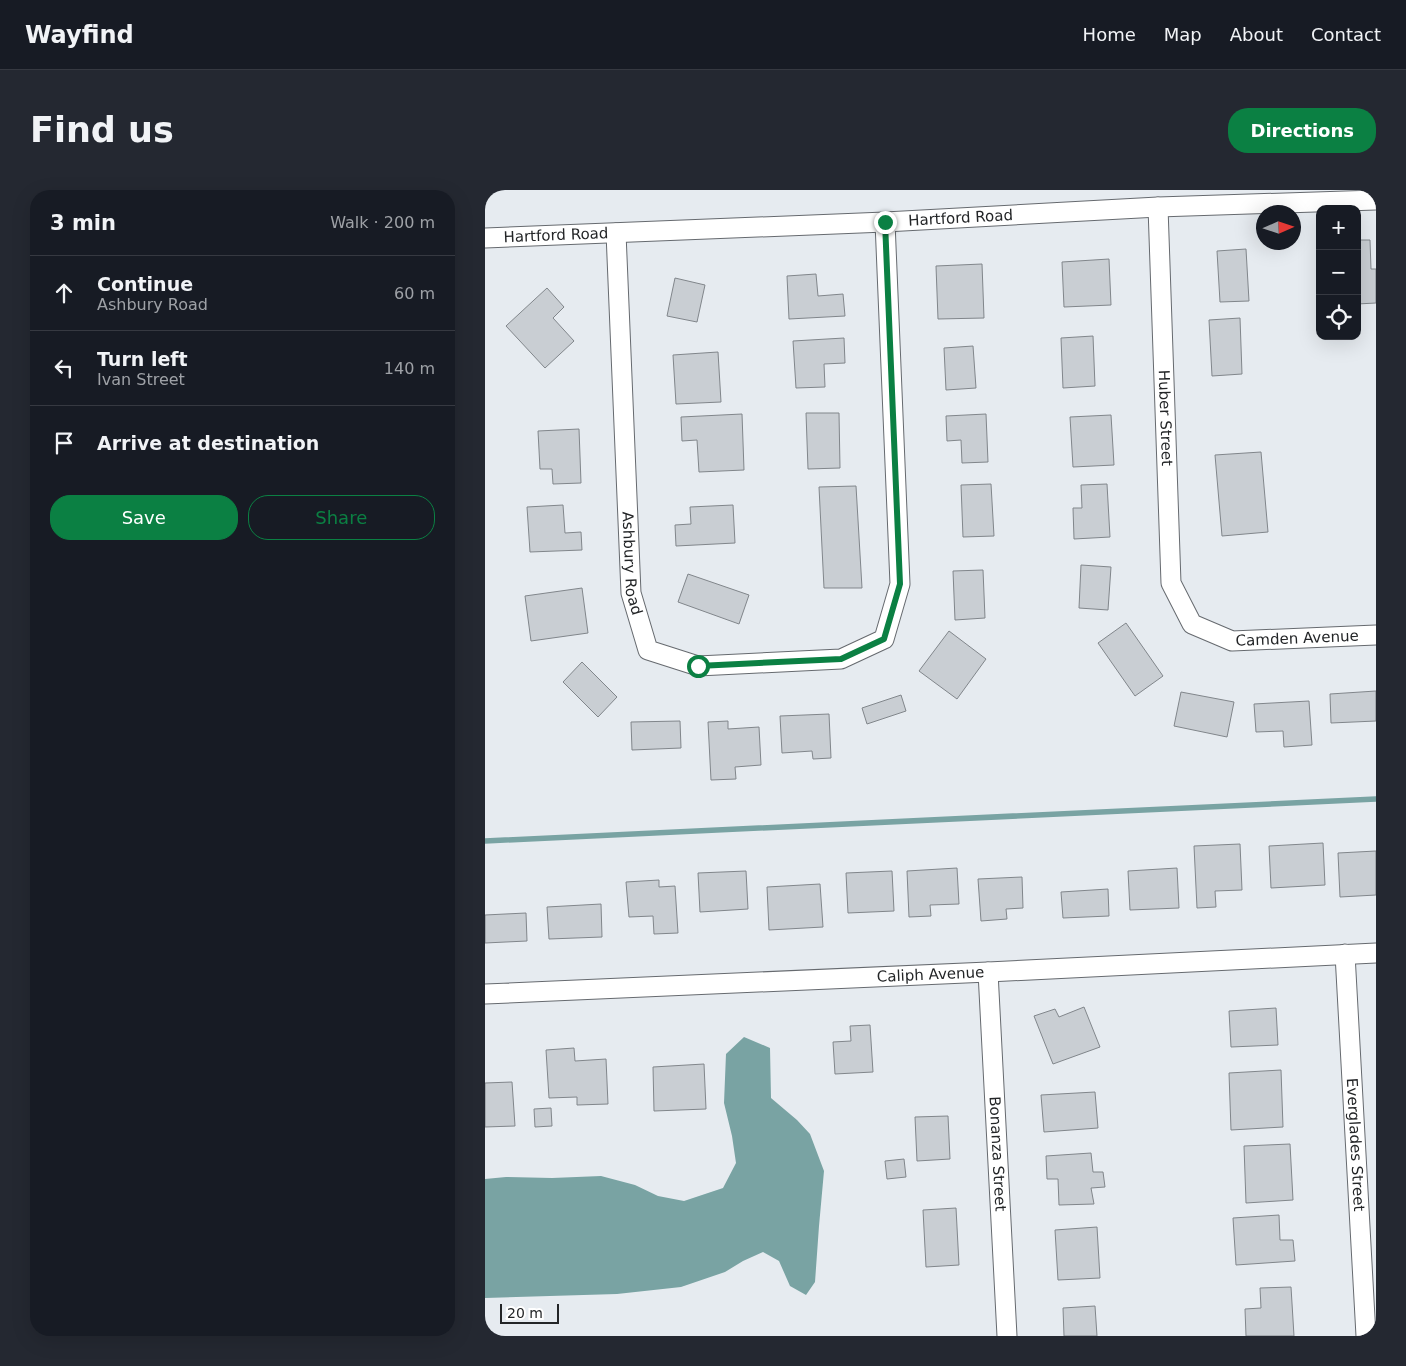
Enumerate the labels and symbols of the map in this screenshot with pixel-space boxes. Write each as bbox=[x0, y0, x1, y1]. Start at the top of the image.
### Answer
north arrow bbox=[1256, 205, 1301, 250]
street label: Hartford Road bbox=[908, 206, 1013, 230]
route end bbox=[874, 211, 897, 234]
street label: Hartford Road bbox=[503, 224, 609, 246]
street label: Huber Street bbox=[1155, 370, 1176, 466]
street label: Ashbury Road bbox=[619, 511, 646, 617]
street label: Camden Avenue bbox=[1235, 627, 1359, 650]
route start bbox=[687, 655, 710, 678]
street label: Caliph Avenue bbox=[876, 963, 985, 986]
street label: Everglades Street bbox=[1343, 1078, 1368, 1212]
street label: Bonanza Street bbox=[985, 1096, 1009, 1212]
scale bar bbox=[500, 1301, 559, 1324]

